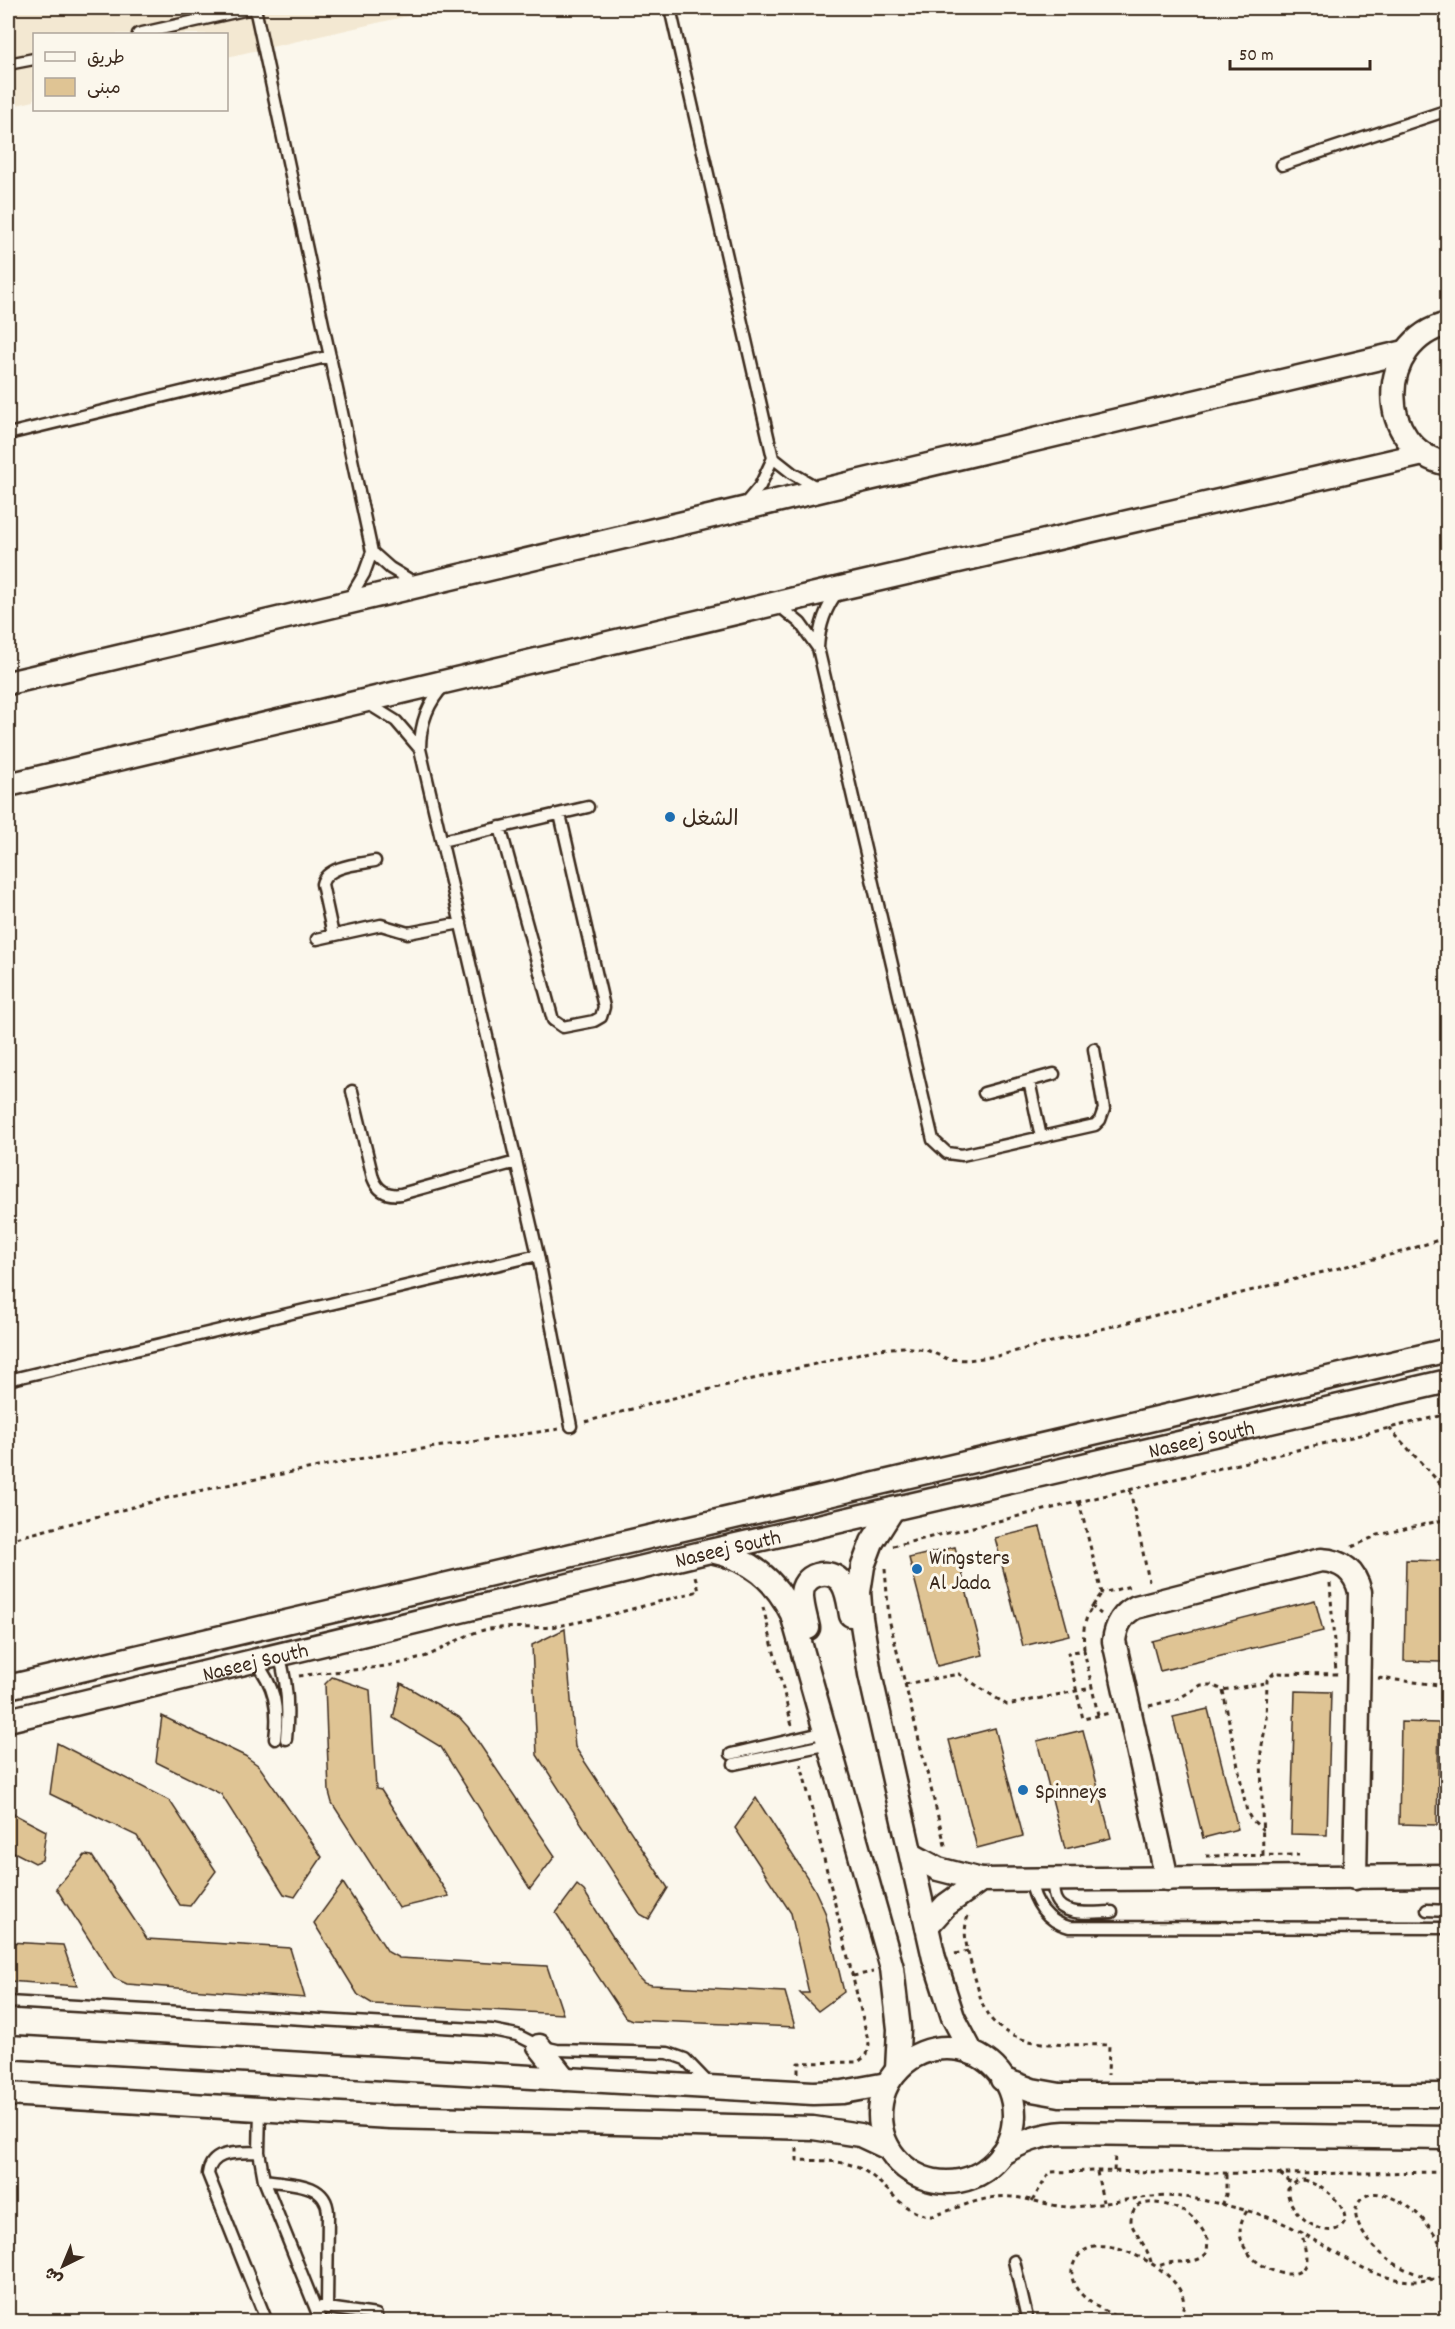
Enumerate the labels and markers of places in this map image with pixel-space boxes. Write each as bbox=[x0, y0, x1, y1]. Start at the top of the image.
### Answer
place label: الشغل bbox=[682, 805, 739, 836]
marker: الشغل bbox=[663, 810, 677, 824]
place label: Wingsters Al Jada bbox=[929, 1544, 1010, 1600]
marker: Wingsters Al Jada bbox=[910, 1562, 924, 1576]
place label: Spinneys bbox=[1035, 1778, 1107, 1809]
marker: Spinneys bbox=[1016, 1783, 1030, 1797]

